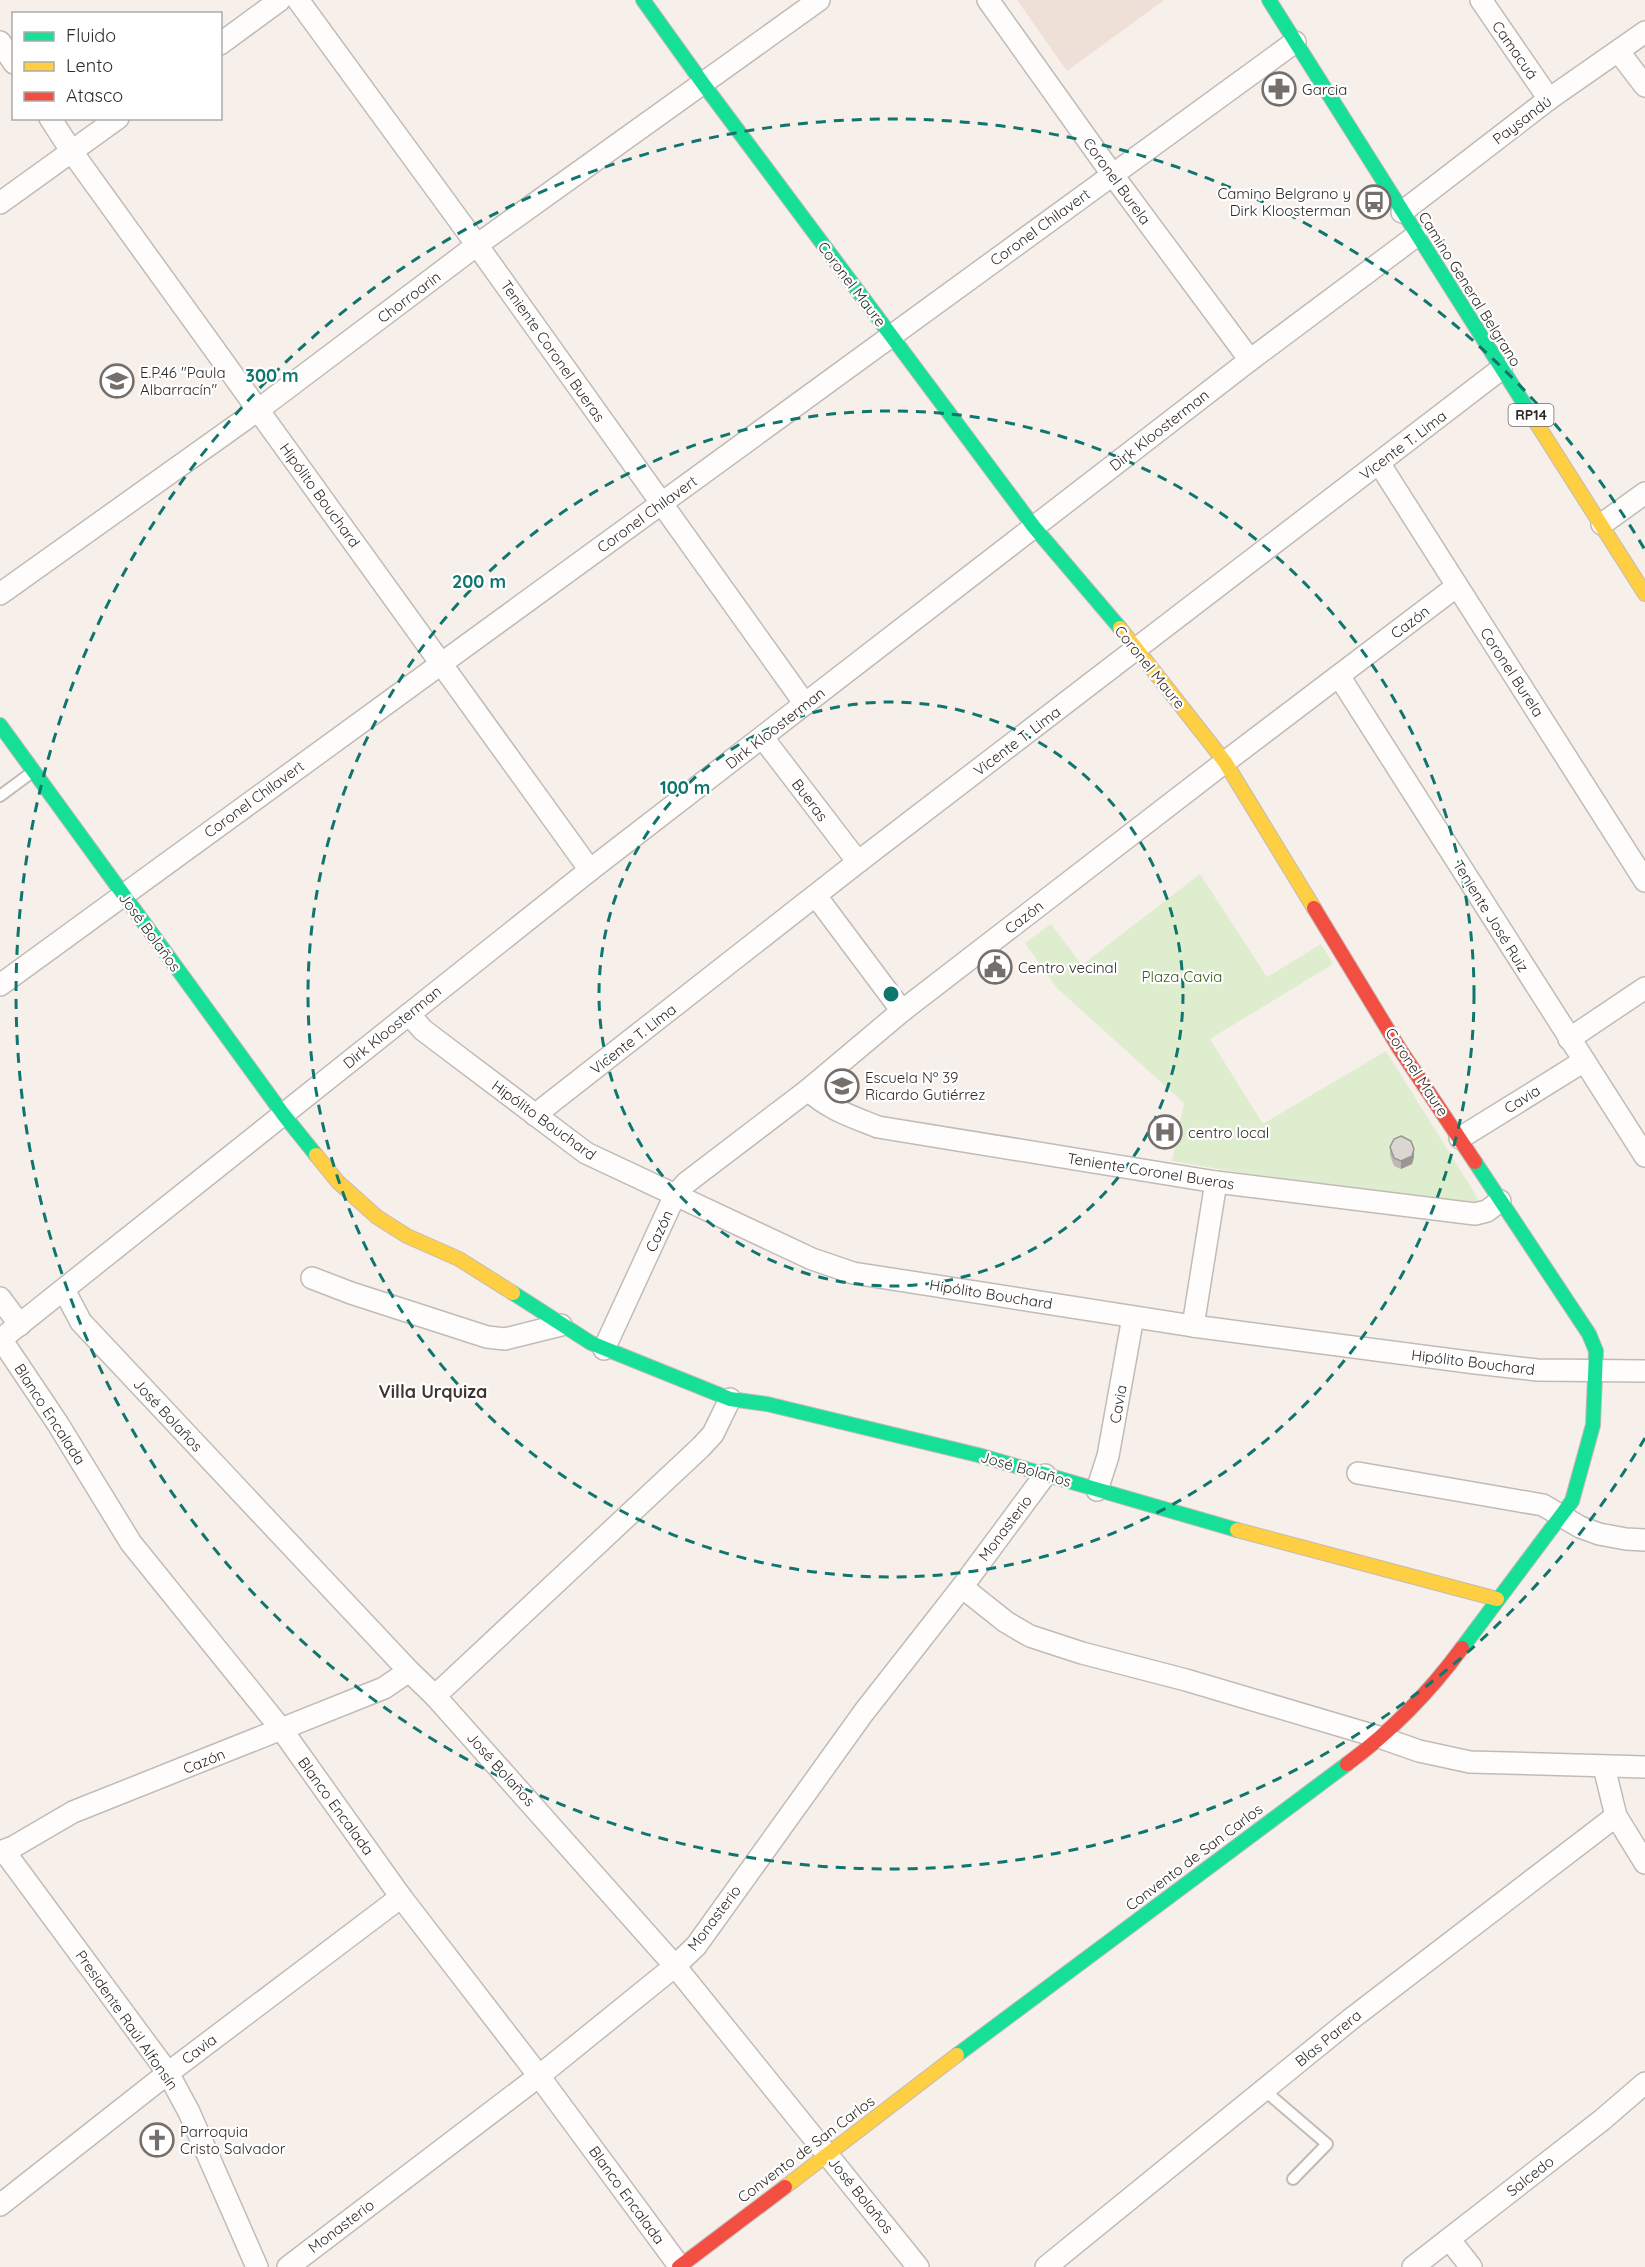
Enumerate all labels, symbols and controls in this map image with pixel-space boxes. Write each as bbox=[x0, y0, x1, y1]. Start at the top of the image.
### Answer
legend bbox=[12, 12, 222, 120]
street label: Camacuá bbox=[1488, 17, 1542, 83]
text: Fluido bbox=[66, 24, 116, 47]
text: Lento bbox=[66, 54, 113, 77]
pharmacy icon: Garcia bbox=[1261, 71, 1297, 107]
place label: Garcia bbox=[1302, 80, 1347, 99]
text: Atasco bbox=[66, 84, 123, 107]
street label: Paysandú bbox=[1489, 92, 1555, 148]
street label: Coronel Burela bbox=[1079, 134, 1155, 228]
street label: Coronel Chilavert bbox=[986, 184, 1094, 270]
place label: Camino Belgrano y Dirk Kloosterman bbox=[1217, 184, 1351, 220]
bus stop icon: Camino Belgrano y Dirk Kloosterman bbox=[1356, 184, 1392, 220]
street label: Camino General Belgrano bbox=[1414, 208, 1526, 370]
street label: Coronel Maure bbox=[814, 238, 890, 330]
street label: Chorroarin bbox=[374, 267, 444, 327]
street label: Teniente Coronel Bueras bbox=[497, 276, 609, 426]
school or university icon: E.P.46 "Paula Albarracín" bbox=[99, 363, 135, 399]
place label: E.P.46 "Paula Albarracín" bbox=[140, 363, 226, 399]
text: 300 m bbox=[245, 364, 299, 387]
street label: Dirk Kloosterman bbox=[1105, 385, 1213, 475]
road number: RP14 bbox=[1508, 404, 1553, 426]
street label: Vicente T. Lima bbox=[1356, 406, 1450, 484]
street label: Hipólito Bouchard bbox=[276, 439, 364, 551]
street label: Coronel Chilavert bbox=[593, 471, 701, 557]
text: 200 m bbox=[452, 570, 506, 593]
street label: Cazón bbox=[1387, 601, 1433, 643]
street label: Coronel Maure bbox=[1111, 621, 1189, 713]
street label: Coronel Burela bbox=[1476, 624, 1548, 720]
street label: Dirk Kloosterman bbox=[721, 683, 829, 773]
street label: Vicente T. Lima bbox=[970, 702, 1064, 780]
street label: Coronel Chilavert bbox=[200, 756, 308, 842]
street label: Bueras bbox=[788, 775, 832, 825]
text: 100 m bbox=[660, 776, 710, 799]
street label: Teniente José Ruiz bbox=[1449, 857, 1533, 975]
street label: José Bolaños bbox=[115, 889, 185, 975]
street label: Cazón bbox=[1001, 896, 1047, 938]
public building icon: Centro vecinal bbox=[977, 949, 1013, 985]
place label: Centro vecinal bbox=[1018, 958, 1117, 977]
park label: Plaza Cavia bbox=[1142, 967, 1222, 986]
street label: Dirk Kloosterman bbox=[339, 981, 445, 1073]
centre of rings bbox=[881, 984, 901, 1004]
street label: Vicente T. Lima bbox=[586, 999, 680, 1079]
street label: Coronel Maure bbox=[1381, 1024, 1453, 1120]
school or university icon: Escuela Nº 39 Ricardo Gutiérrez bbox=[824, 1068, 860, 1104]
place label: Escuela Nº 39 Ricardo Gutiérrez bbox=[865, 1068, 985, 1104]
street label: Hipólito Bouchard bbox=[488, 1076, 600, 1164]
street label: Cavia bbox=[1500, 1081, 1544, 1117]
hospital icon: centro local bbox=[1147, 1114, 1183, 1150]
place label: centro local bbox=[1188, 1123, 1269, 1142]
street label: Teniente Coronel Bueras bbox=[1066, 1148, 1236, 1194]
street label: Cazón bbox=[641, 1207, 677, 1255]
street label: Hipólito Bouchard bbox=[928, 1275, 1054, 1313]
street label: Hipólito Bouchard bbox=[1410, 1345, 1536, 1379]
street label: Blanco Encalada bbox=[10, 1360, 90, 1468]
street label: José Bolaños bbox=[129, 1374, 207, 1456]
district label: Villa Urquiza bbox=[379, 1380, 487, 1403]
street label: Cavia bbox=[1105, 1383, 1131, 1425]
street label: José Bolaños bbox=[979, 1447, 1073, 1491]
street label: Monasterio bbox=[974, 1491, 1036, 1565]
street label: José Bolaños bbox=[463, 1728, 539, 1810]
street label: Cazón bbox=[180, 1744, 228, 1778]
street label: Blanco Encalada bbox=[294, 1753, 378, 1859]
street label: Convento de San Carlos bbox=[1122, 1799, 1266, 1915]
street label: Monasterio bbox=[683, 1881, 745, 1955]
street label: Presidente Raúl Alfonsín bbox=[71, 1946, 183, 2094]
street label: Blas Parera bbox=[1291, 2005, 1365, 2071]
street label: Cavia bbox=[178, 2030, 220, 2068]
street label: Convento de San Carlos bbox=[734, 2091, 878, 2207]
church icon: Parroquia Cristo Salvador bbox=[139, 2122, 175, 2158]
place label: Parroquia Cristo Salvador bbox=[180, 2122, 286, 2158]
street label: Blanco Encalada bbox=[585, 2142, 669, 2248]
street label: Salcedo bbox=[1502, 2152, 1558, 2200]
street label: José Bolaños bbox=[824, 2153, 898, 2237]
street label: Monasterio bbox=[304, 2195, 378, 2257]

